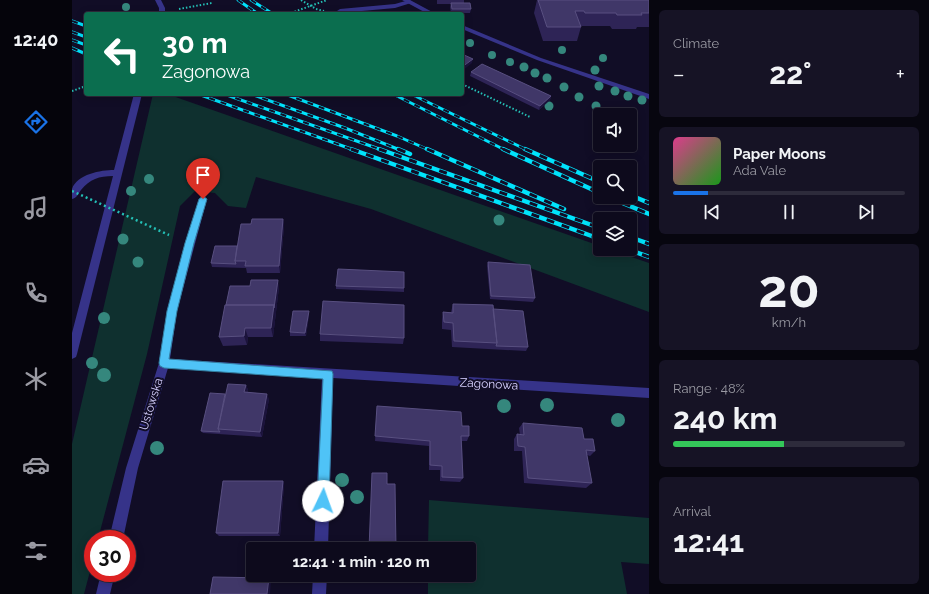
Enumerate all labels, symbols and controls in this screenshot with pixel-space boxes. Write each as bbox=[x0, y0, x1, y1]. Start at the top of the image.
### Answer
text: 30 m bbox=[162, 27, 228, 60]
icon: left bbox=[96, 28, 148, 80]
text: 12:40 bbox=[14, 29, 58, 50]
text: Climate bbox=[673, 36, 719, 51]
text: 22° bbox=[769, 56, 811, 91]
text: Zagonowa bbox=[162, 61, 250, 82]
text: − bbox=[673, 61, 685, 87]
text: + bbox=[896, 61, 905, 87]
icon: directions bbox=[22, 108, 50, 136]
map controls bbox=[593, 108, 637, 256]
button: sound bbox=[593, 108, 637, 152]
text: Paper Moons bbox=[733, 145, 826, 163]
pin bbox=[186, 158, 220, 199]
button: search bbox=[593, 160, 637, 204]
text: Ada Vale bbox=[733, 163, 786, 178]
icon: arrive bbox=[192, 164, 214, 186]
icon: music bbox=[22, 194, 50, 222]
icon: previous bbox=[701, 201, 723, 223]
icon: pause bbox=[778, 201, 800, 223]
icon: next bbox=[855, 201, 877, 223]
button: layers bbox=[593, 212, 637, 256]
text: 20 bbox=[758, 258, 820, 319]
icon: phone bbox=[22, 279, 50, 307]
text: km/h bbox=[772, 315, 806, 330]
icon: climate bbox=[22, 365, 50, 393]
street label: Zagonowa bbox=[459, 375, 519, 393]
street label: Ustowska bbox=[136, 376, 166, 432]
text: Range · 48% bbox=[673, 381, 745, 396]
text: 240 km bbox=[673, 401, 777, 436]
icon: car bbox=[22, 451, 50, 479]
position arrow bbox=[302, 480, 344, 522]
text: Arrival bbox=[673, 504, 711, 519]
text: 12:41 bbox=[673, 524, 744, 559]
speed limit sign: 30 bbox=[84, 530, 136, 582]
icon: filters bbox=[22, 537, 50, 565]
text: 12:41 · 1 min · 120 m bbox=[292, 553, 430, 571]

